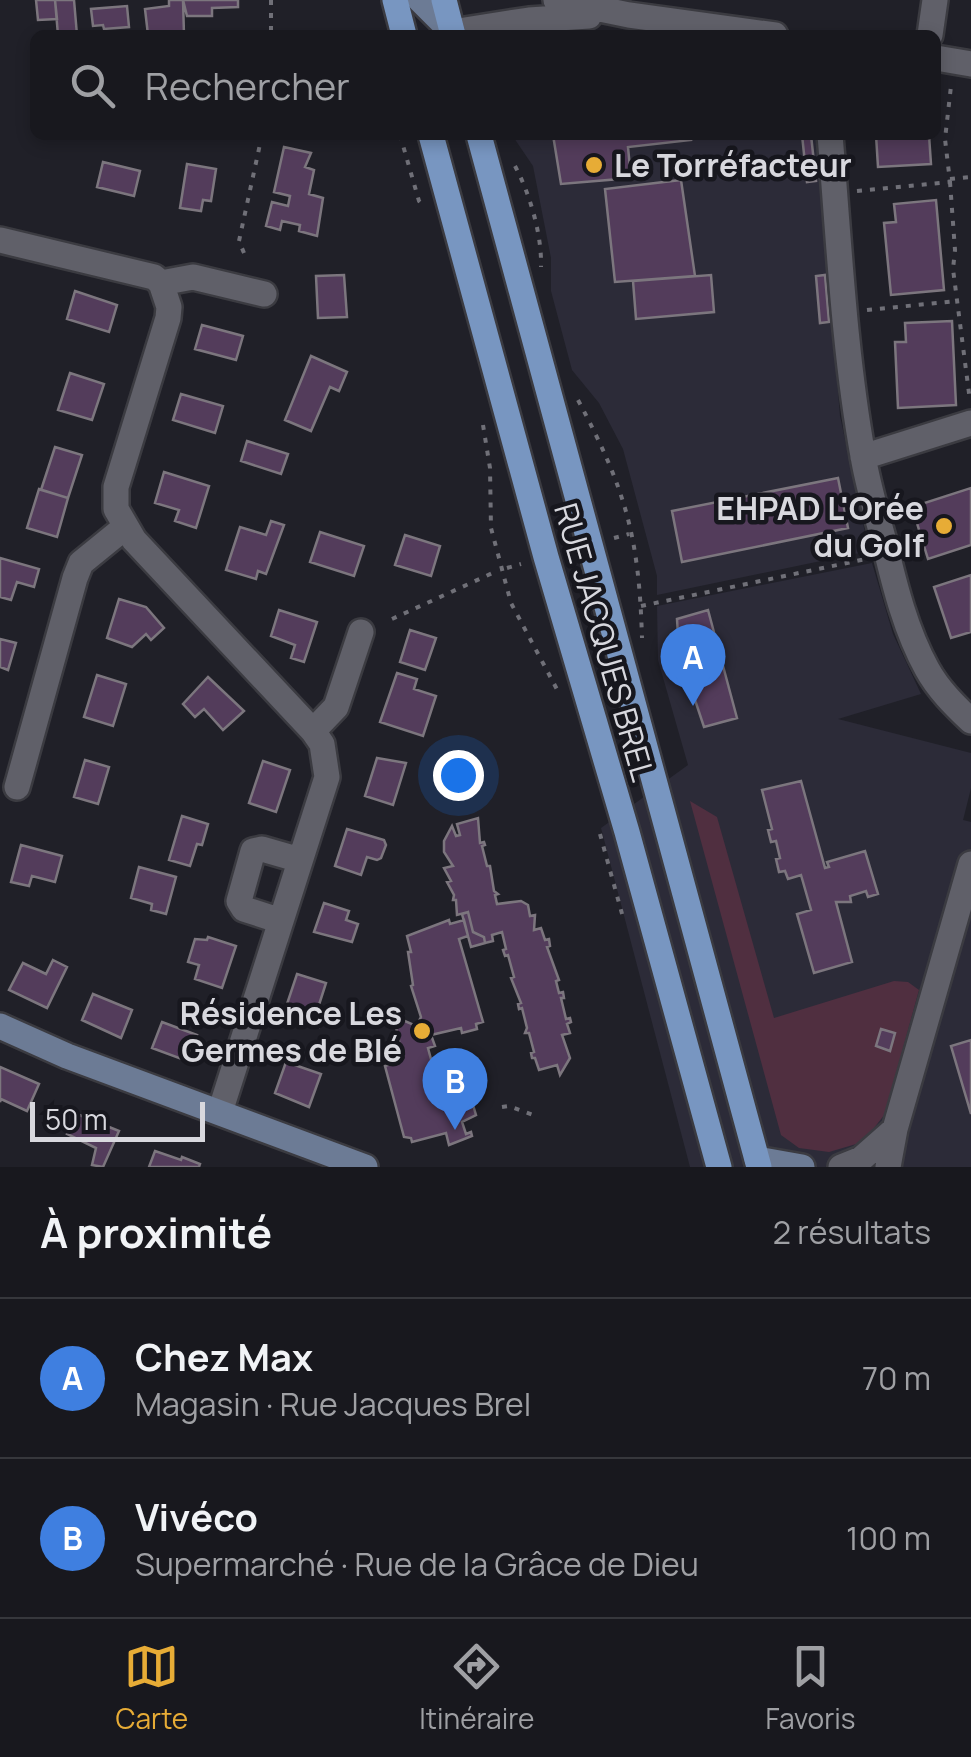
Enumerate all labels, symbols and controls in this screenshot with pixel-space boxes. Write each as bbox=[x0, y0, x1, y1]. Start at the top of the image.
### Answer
search box bbox=[30, 30, 941, 140]
icon: search bbox=[65, 58, 120, 113]
text: Rechercher bbox=[145, 59, 350, 111]
place label: Le Torréfacteur bbox=[614, 143, 852, 187]
marker: Le Torréfacteur bbox=[583, 154, 605, 176]
place label: EHPAD L'Orée du Golf bbox=[716, 486, 924, 567]
street label: RUE JACQUES BREL bbox=[544, 498, 666, 786]
marker: EHPAD L'Orée du Golf bbox=[933, 515, 955, 537]
pin: A bbox=[660, 624, 726, 706]
your location bbox=[433, 750, 484, 801]
place label: Résidence Les Germes de Blé bbox=[180, 991, 402, 1072]
marker: Résidence Les Germes de Blé bbox=[411, 1020, 433, 1042]
pin: B bbox=[422, 1048, 488, 1130]
scale bar bbox=[30, 1097, 205, 1142]
text: 50 m bbox=[45, 1100, 108, 1138]
text: À proximité bbox=[40, 1203, 272, 1261]
text: 2 résultats bbox=[773, 1210, 931, 1254]
text: Chez Max bbox=[135, 1330, 313, 1382]
text: A bbox=[62, 1356, 83, 1400]
text: 70 m bbox=[862, 1356, 931, 1400]
text: Magasin · Rue Jacques Brel bbox=[135, 1382, 531, 1426]
text: Vivéco bbox=[135, 1490, 258, 1542]
text: B bbox=[62, 1516, 83, 1560]
text: 100 m bbox=[846, 1516, 931, 1560]
text: Supermarché · Rue de la Grâce de Dieu bbox=[135, 1542, 699, 1586]
tab: Carte bbox=[116, 1639, 188, 1737]
tab: Itinéraire bbox=[419, 1639, 534, 1737]
tab: Favoris bbox=[765, 1639, 855, 1737]

